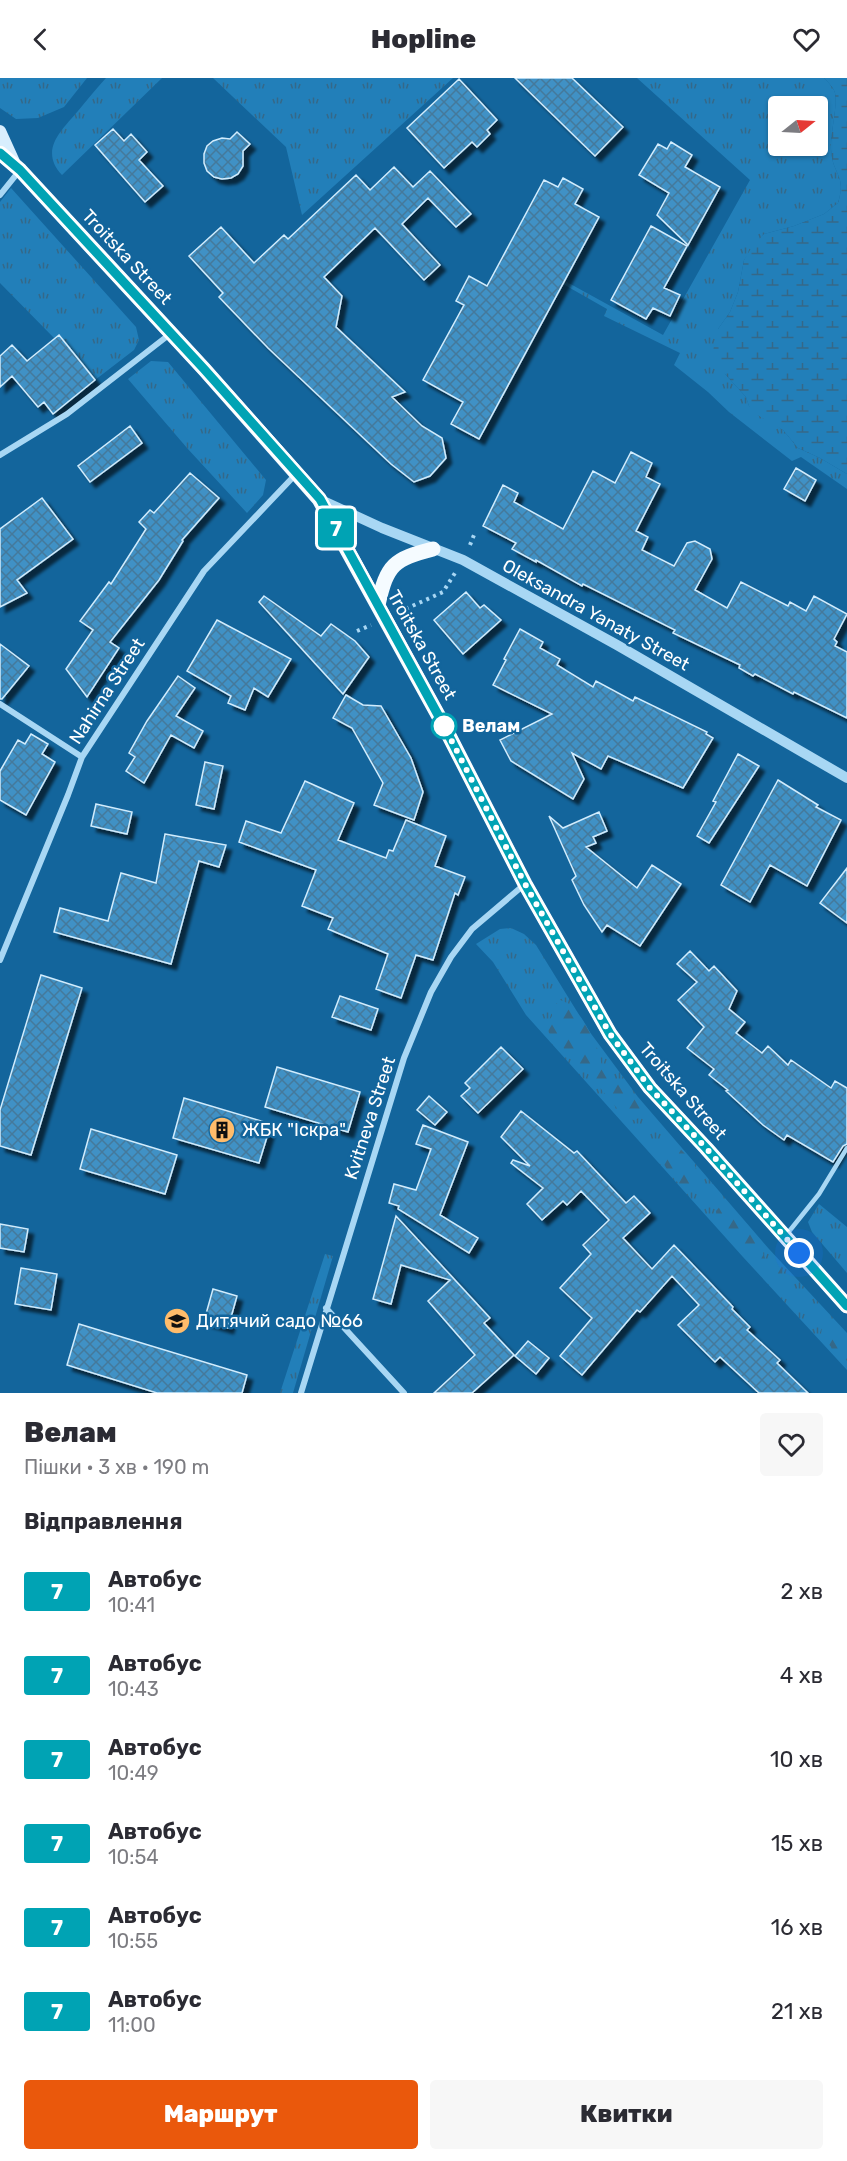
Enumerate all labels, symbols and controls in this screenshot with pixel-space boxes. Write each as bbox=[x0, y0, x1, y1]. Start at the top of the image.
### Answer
icon: back bbox=[24, 23, 57, 56]
text: Hopline bbox=[371, 23, 476, 55]
icon: heart bbox=[790, 23, 823, 56]
north arrow bbox=[768, 96, 828, 156]
map controls bbox=[768, 96, 828, 156]
street label: Troitska Street bbox=[77, 205, 177, 309]
line badge: 7 bbox=[316, 508, 356, 548]
text: 7 bbox=[330, 516, 342, 541]
street label: Oleksandra Yanaty Street bbox=[499, 554, 693, 676]
street label: Troitska Street bbox=[383, 586, 461, 704]
street label: Nahirna Street bbox=[65, 634, 149, 748]
marker: Велам bbox=[431, 713, 457, 739]
place label: Велам bbox=[462, 715, 520, 737]
street label: Troitska Street bbox=[635, 1038, 731, 1144]
street label: Kvitneva Street bbox=[340, 1054, 400, 1182]
building icon: ЖБК "Іскра" bbox=[207, 1115, 237, 1145]
place label: ЖБК "Іскра" bbox=[242, 1119, 346, 1141]
your location bbox=[784, 1238, 814, 1268]
school or university icon: Дитячий садо №66 bbox=[162, 1306, 192, 1336]
place label: Дитячий садо №66 bbox=[196, 1310, 363, 1332]
button: heart bbox=[760, 1413, 823, 1476]
text: Велам bbox=[24, 1416, 117, 1449]
text: Пішки · 3 хв · 190 m bbox=[24, 1455, 209, 1479]
text: Відправлення bbox=[24, 1508, 182, 1535]
text: Автобус bbox=[108, 1566, 202, 1593]
text: 2 хв bbox=[780, 1578, 823, 1605]
text: 7 bbox=[51, 1579, 63, 1604]
text: 10:41 bbox=[108, 1593, 155, 1617]
text: Автобус bbox=[108, 1650, 202, 1677]
text: 4 хв bbox=[780, 1662, 823, 1689]
text: 7 bbox=[51, 1663, 63, 1688]
text: 10:43 bbox=[108, 1677, 159, 1701]
text: Автобус bbox=[108, 1734, 202, 1761]
text: 10 хв bbox=[770, 1746, 823, 1773]
text: 7 bbox=[51, 1747, 63, 1772]
text: 10:49 bbox=[108, 1761, 159, 1785]
text: Автобус bbox=[108, 1818, 202, 1845]
text: 15 хв bbox=[771, 1830, 823, 1857]
text: 7 bbox=[51, 1831, 63, 1856]
text: 10:54 bbox=[108, 1845, 159, 1869]
text: Автобус bbox=[108, 1902, 202, 1929]
text: 16 хв bbox=[771, 1914, 823, 1941]
text: 7 bbox=[51, 1915, 63, 1940]
text: 10:55 bbox=[108, 1929, 158, 1953]
text: Автобус bbox=[108, 1986, 202, 2013]
text: 21 хв bbox=[771, 1998, 823, 2025]
text: 7 bbox=[51, 1999, 63, 2024]
text: 11:00 bbox=[108, 2013, 156, 2037]
button: Маршрут bbox=[24, 2080, 418, 2149]
button: Квитки bbox=[430, 2080, 823, 2149]

